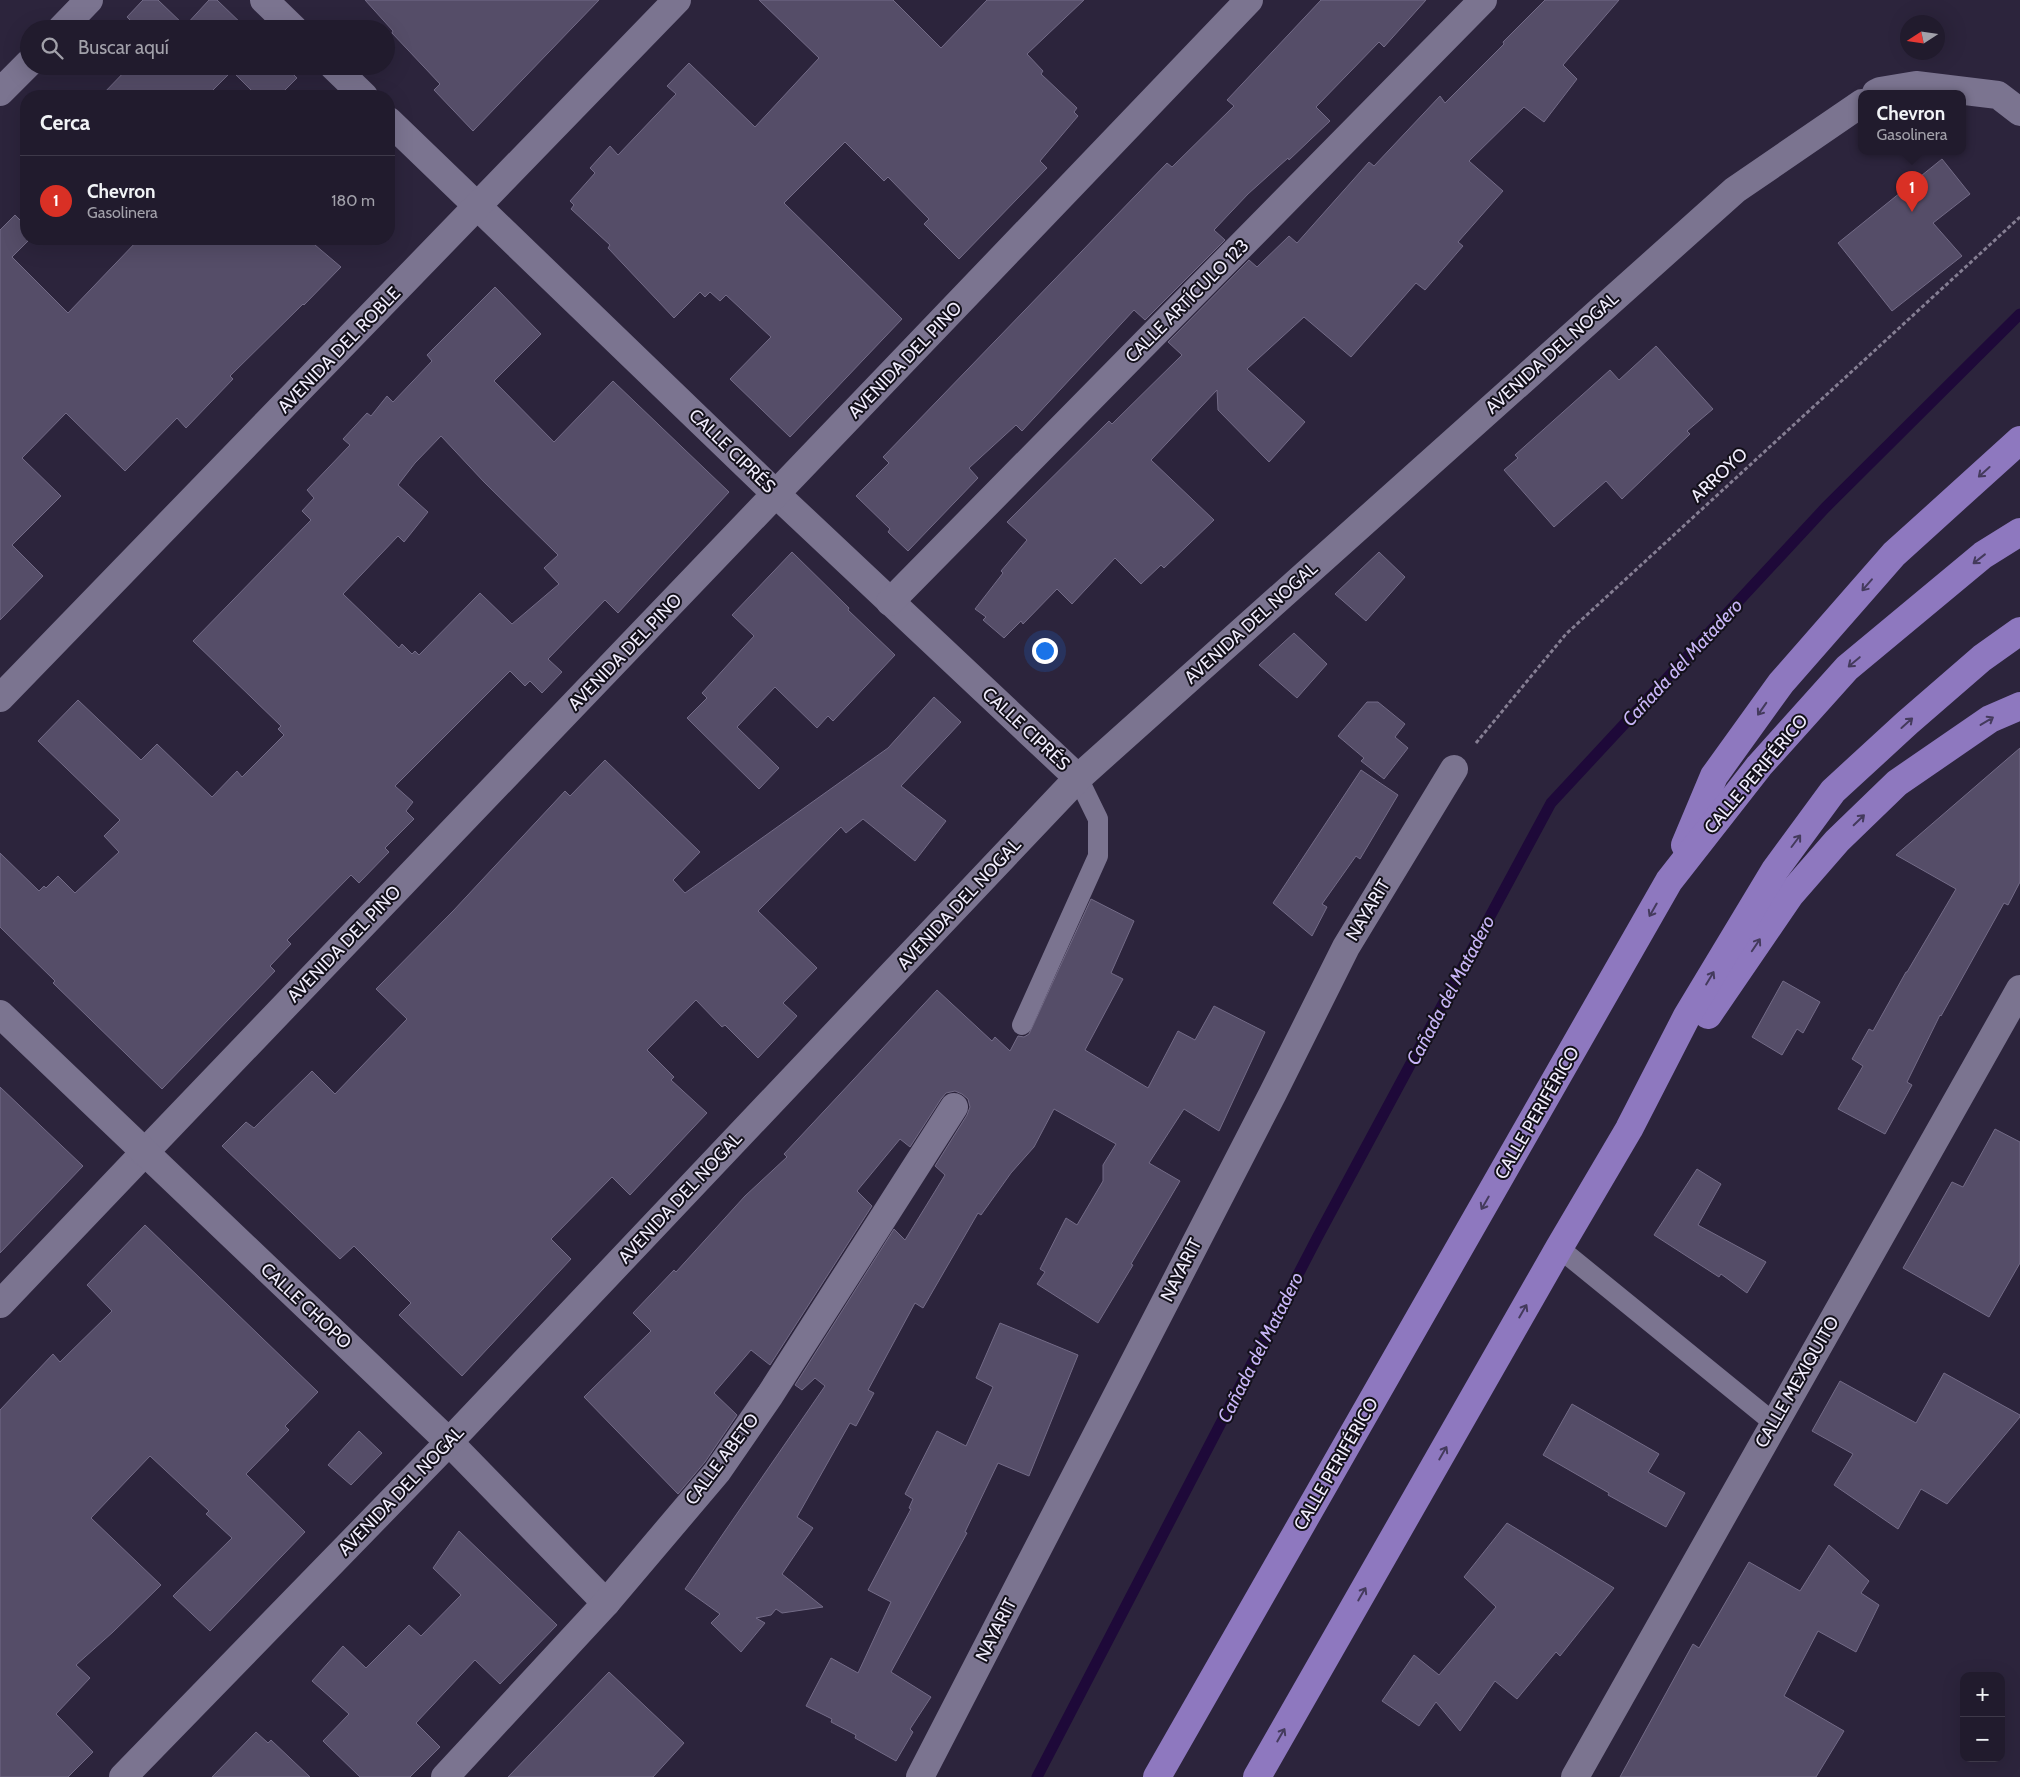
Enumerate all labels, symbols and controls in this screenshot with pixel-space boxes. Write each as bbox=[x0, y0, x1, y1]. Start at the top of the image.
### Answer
north arrow bbox=[1900, 15, 1945, 60]
search box bbox=[20, 20, 395, 75]
icon: search bbox=[38, 34, 66, 62]
text: Buscar aquí bbox=[78, 36, 169, 59]
popup bbox=[1858, 90, 1966, 155]
text: Chevron bbox=[1877, 102, 1945, 125]
text: Cerca bbox=[40, 110, 90, 135]
text: Gasolinera bbox=[1877, 125, 1947, 144]
pin: 1 bbox=[1896, 171, 1928, 212]
text: Chevron bbox=[87, 180, 156, 203]
text: 1 bbox=[53, 191, 59, 210]
text: 180 m bbox=[331, 191, 375, 210]
text: Gasolinera bbox=[87, 203, 158, 222]
street label: CALLE ARTÍCULO 123 bbox=[1121, 235, 1253, 367]
street label: AVENIDA DEL ROBLE bbox=[273, 282, 405, 418]
street label: AVENIDA DEL NOGAL bbox=[1481, 288, 1623, 418]
street label: AVENIDA DEL PINO bbox=[844, 297, 966, 423]
street label: CALLE CIPRÉS bbox=[684, 404, 780, 498]
street label: ARROYO bbox=[1686, 443, 1752, 507]
one-way arrow bbox=[1977, 466, 1990, 478]
one-way arrow bbox=[1973, 553, 1986, 564]
street label: AVENIDA DEL NOGAL bbox=[1180, 558, 1322, 688]
one-way arrow bbox=[1861, 578, 1872, 591]
street label: AVENIDA DEL PINO bbox=[564, 589, 686, 715]
water label: Cañada del Matadero bbox=[1617, 594, 1748, 731]
your location bbox=[1032, 638, 1058, 664]
one-way arrow bbox=[1848, 657, 1861, 668]
street label: CALLE CIPRÉS bbox=[978, 683, 1074, 775]
one-way arrow bbox=[1757, 702, 1767, 716]
street label: CALLE PERIFÉRICO bbox=[1700, 710, 1813, 838]
one-way arrow bbox=[1980, 716, 1994, 726]
one-way arrow bbox=[1901, 717, 1914, 729]
one-way arrow bbox=[1852, 814, 1865, 826]
street label: AVENIDA DEL NOGAL bbox=[893, 834, 1025, 974]
one-way arrow bbox=[1791, 835, 1802, 848]
street label: NAYARIT bbox=[1341, 875, 1395, 945]
street label: AVENIDA DEL PINO bbox=[283, 881, 405, 1007]
one-way arrow bbox=[1647, 902, 1657, 916]
water label: Cañada del Matadero bbox=[1401, 911, 1500, 1069]
one-way arrow bbox=[1751, 938, 1761, 952]
one-way arrow bbox=[1706, 972, 1716, 986]
street label: CALLE PERIFÉRICO bbox=[1490, 1043, 1584, 1183]
street label: AVENIDA DEL NOGAL bbox=[614, 1128, 746, 1268]
one-way arrow bbox=[1480, 1195, 1490, 1209]
street label: NAYARIT bbox=[1156, 1234, 1206, 1305]
street label: CALLE CHOPO bbox=[256, 1258, 356, 1354]
water label: Cañada del Matadero bbox=[1212, 1268, 1308, 1426]
one-way arrow bbox=[1519, 1305, 1529, 1319]
street label: CALLE MEXIQUITO bbox=[1750, 1312, 1844, 1452]
street label: CALLE PERIFÉRICO bbox=[1289, 1394, 1383, 1534]
street label: CALLE ABETO bbox=[680, 1409, 764, 1509]
street label: AVENIDA DEL NOGAL bbox=[334, 1422, 468, 1560]
one-way arrow bbox=[1438, 1446, 1448, 1460]
one-way arrow bbox=[1357, 1586, 1367, 1601]
street label: NAYARIT bbox=[971, 1594, 1021, 1665]
map controls bbox=[1960, 1672, 2005, 1762]
button: + bbox=[1960, 1672, 2005, 1717]
button: − bbox=[1960, 1717, 2005, 1762]
one-way arrow bbox=[1277, 1728, 1287, 1742]

